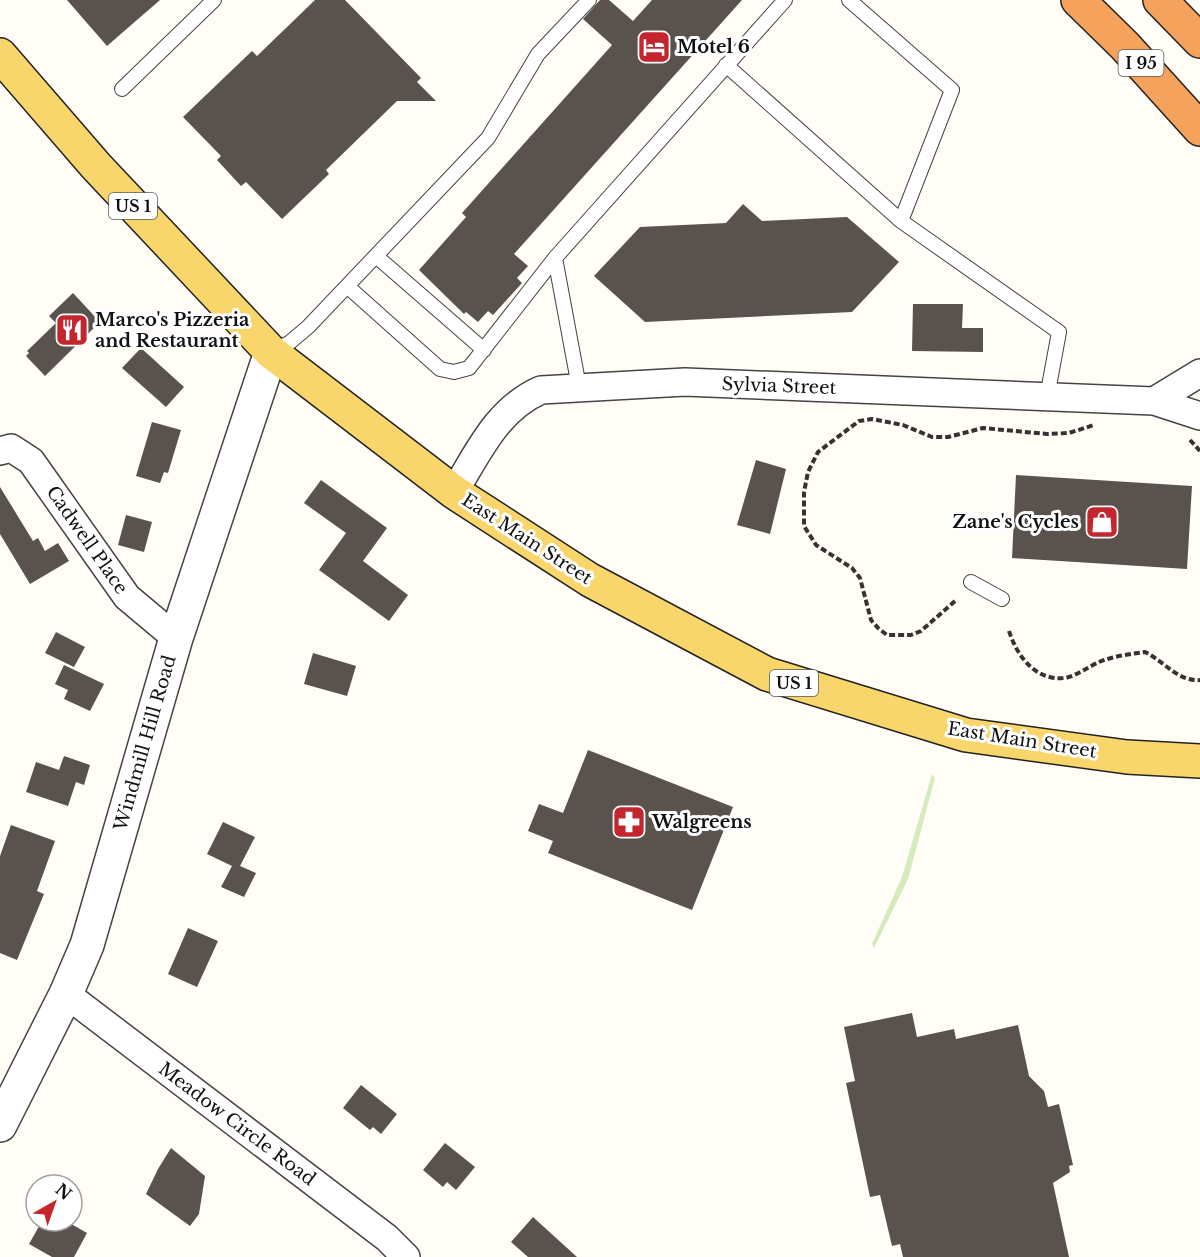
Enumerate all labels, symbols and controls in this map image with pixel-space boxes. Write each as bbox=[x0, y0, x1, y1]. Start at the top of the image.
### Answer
hotel icon: Motel 6 bbox=[636, 29, 672, 65]
place label: Motel 6 bbox=[677, 36, 750, 58]
road number: I 95 bbox=[1118, 50, 1164, 76]
road number: US 1 bbox=[109, 193, 157, 219]
place label: Marco's Pizzeria and Restaurant bbox=[95, 309, 250, 352]
restaurant icon: Marco's Pizzeria and Restaurant bbox=[54, 312, 90, 348]
street label: Sylvia Street bbox=[721, 373, 837, 399]
street label: Cadwell Place bbox=[42, 482, 132, 598]
street label: East Main Street bbox=[458, 489, 596, 589]
shop icon: Zane's Cycles bbox=[1084, 504, 1120, 540]
place label: Zane's Cycles bbox=[953, 511, 1079, 533]
street label: Windmill Hill Road bbox=[109, 653, 181, 834]
road number: US 1 bbox=[770, 670, 818, 696]
street label: East Main Street bbox=[946, 717, 1098, 763]
pharmacy icon: Walgreens bbox=[611, 804, 647, 840]
place label: Walgreens bbox=[651, 811, 752, 833]
street label: Meadow Circle Road bbox=[154, 1058, 320, 1190]
north arrow bbox=[24, 1173, 84, 1233]
text: N bbox=[51, 1179, 76, 1204]

